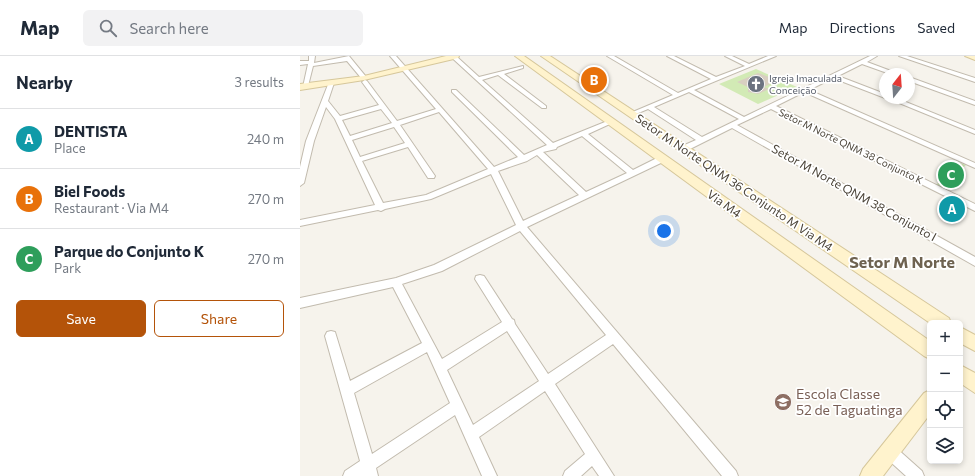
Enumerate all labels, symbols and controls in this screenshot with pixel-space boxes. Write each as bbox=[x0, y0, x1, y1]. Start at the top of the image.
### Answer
search box bbox=[83, 10, 363, 46]
text: Map bbox=[20, 16, 59, 39]
icon: search bbox=[97, 17, 119, 39]
text: Search here bbox=[129, 19, 209, 37]
text: Map bbox=[779, 19, 808, 36]
text: Directions bbox=[830, 19, 895, 36]
text: Saved bbox=[917, 19, 955, 36]
pin: B bbox=[581, 65, 607, 95]
north arrow bbox=[879, 68, 915, 104]
text: Nearby bbox=[16, 72, 73, 93]
place label: Igreja Imaculada Conceição bbox=[769, 72, 842, 96]
text: 3 results bbox=[235, 74, 284, 90]
church icon: Igreja Imaculada Conceição bbox=[746, 74, 766, 94]
street label: Setor M Norte QNM 38 Conjunto K bbox=[777, 106, 925, 186]
street label: Setor M Norte QNM 36 Conjunto M Via M4 bbox=[632, 111, 836, 255]
text: DENTISTA bbox=[54, 122, 128, 140]
text: A bbox=[24, 131, 34, 147]
text: 240 m bbox=[247, 131, 284, 147]
text: Place bbox=[54, 140, 86, 156]
street label: Setor M Norte QNM 38 Conjunto I bbox=[770, 141, 939, 243]
pin: C bbox=[938, 160, 964, 190]
text: Biel Foods bbox=[54, 182, 125, 200]
street label: Via M4 bbox=[704, 187, 744, 221]
text: B bbox=[25, 191, 33, 207]
text: 270 m bbox=[248, 191, 284, 207]
pin: A bbox=[939, 194, 965, 224]
text: Restaurant · Via M4 bbox=[54, 200, 169, 216]
your location bbox=[654, 221, 674, 241]
text: Parque do Conjunto K bbox=[54, 242, 204, 260]
text: C bbox=[25, 251, 33, 267]
text: 270 m bbox=[248, 251, 284, 267]
district label: Setor M Norte bbox=[849, 252, 955, 271]
text: Park bbox=[54, 260, 81, 276]
button: Save bbox=[16, 300, 146, 337]
button: Share bbox=[154, 300, 284, 337]
map controls bbox=[927, 320, 963, 464]
button: + bbox=[927, 320, 963, 356]
button: − bbox=[927, 356, 963, 392]
place label: Escola Classe 52 de Taguatinga bbox=[796, 385, 903, 418]
school or university icon: Escola Classe 52 de Taguatinga bbox=[773, 392, 793, 412]
button: locate bbox=[927, 392, 963, 428]
button: layers bbox=[927, 428, 963, 464]

